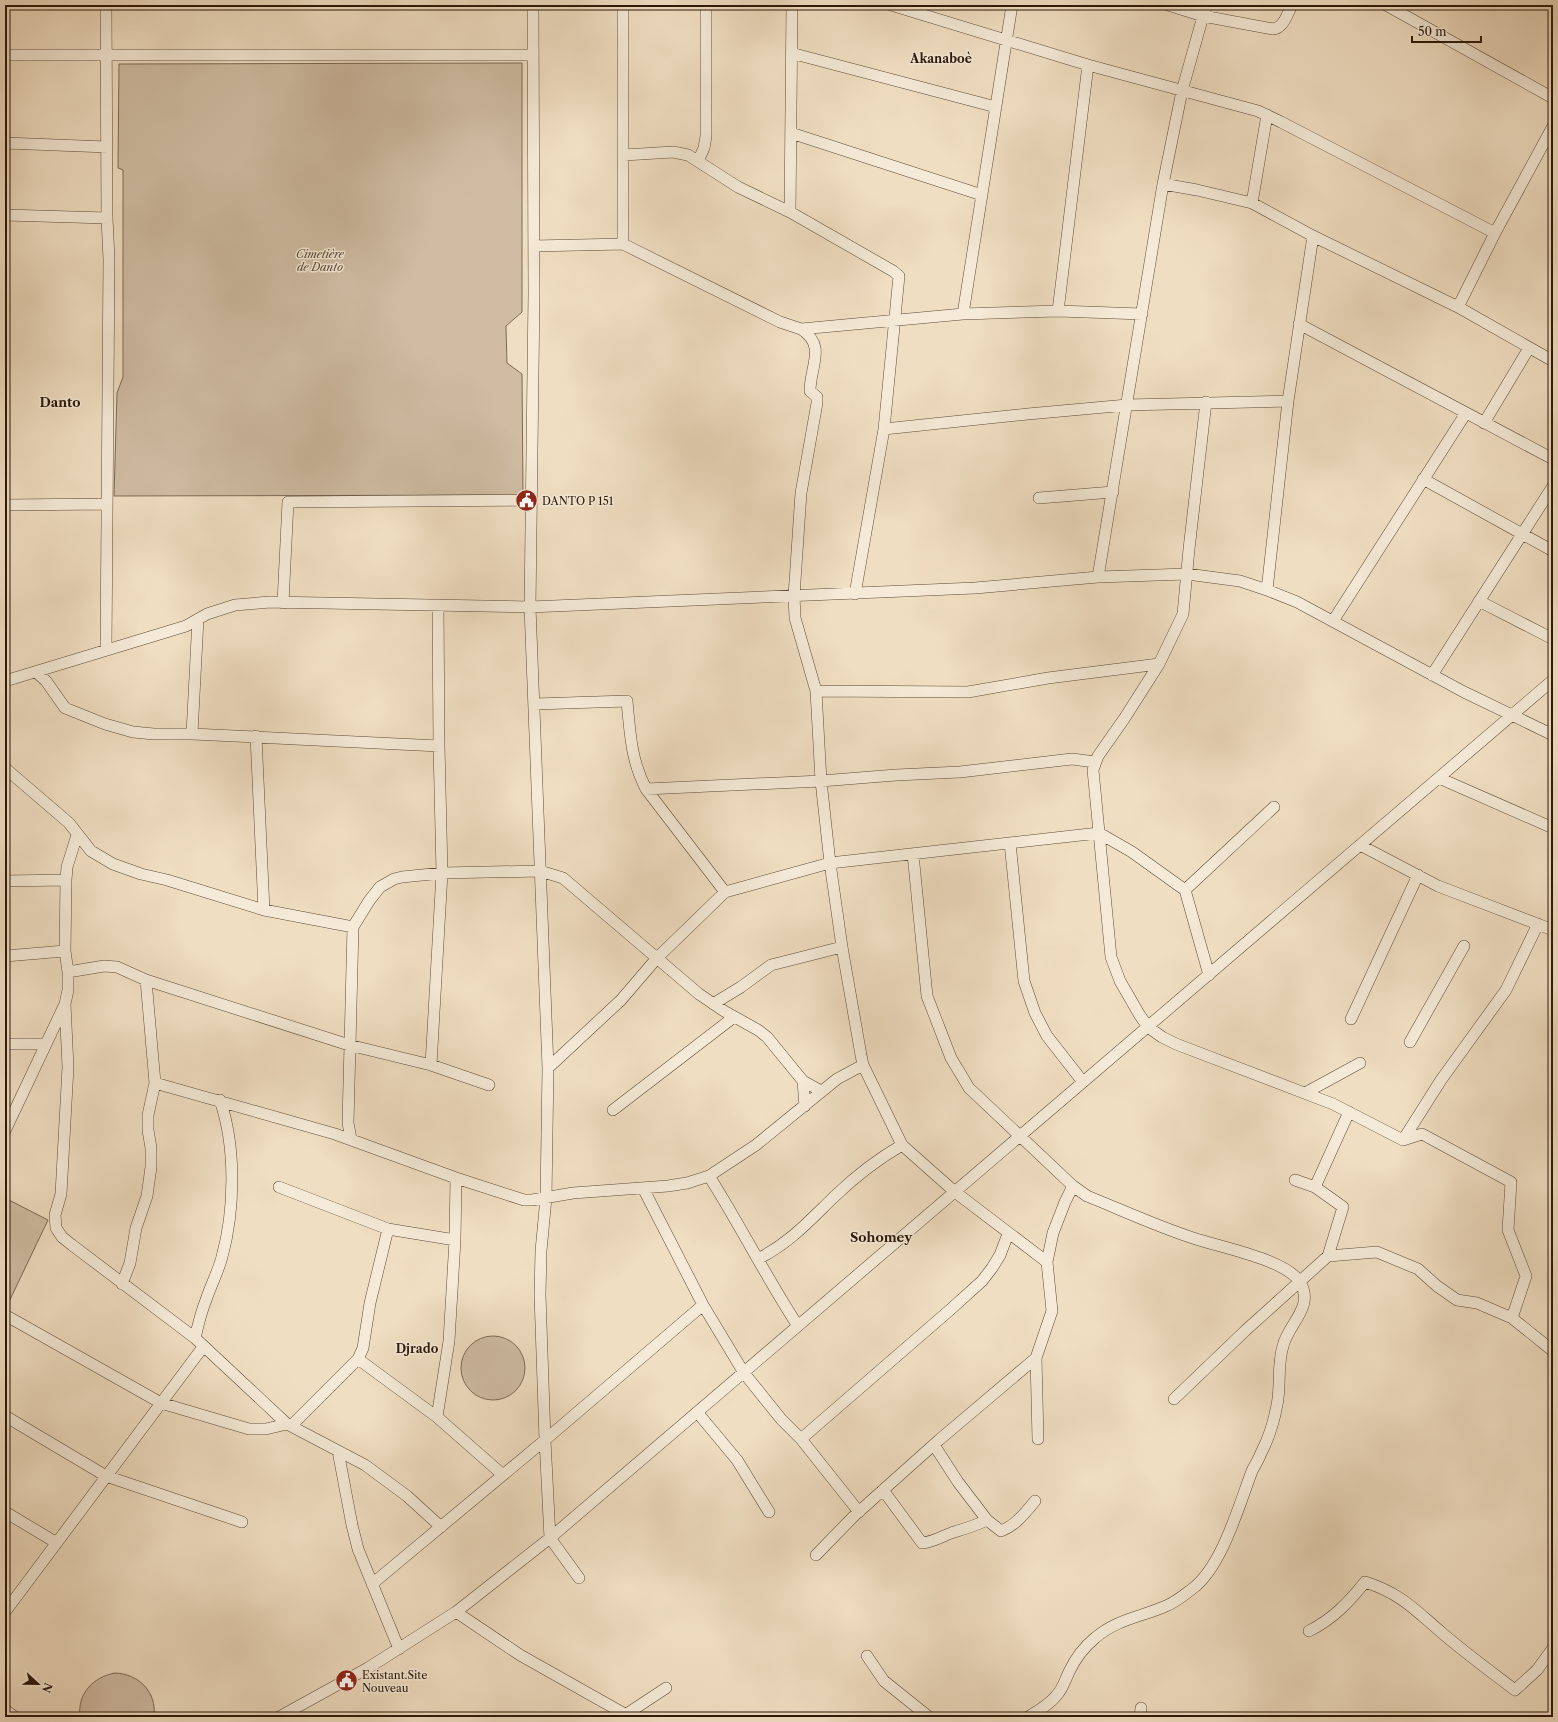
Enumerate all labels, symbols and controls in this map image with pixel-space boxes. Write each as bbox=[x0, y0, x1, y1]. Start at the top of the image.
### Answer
scale bar bbox=[1412, 18, 1481, 44]
text: 50 m bbox=[1418, 24, 1447, 39]
district label: Akanaboè bbox=[909, 51, 972, 66]
park label: Cimetière de Danto bbox=[296, 247, 345, 274]
district label: Danto bbox=[39, 394, 81, 410]
public building icon: DANTO P 151 bbox=[513, 488, 539, 514]
place label: DANTO P 151 bbox=[542, 494, 614, 508]
district label: Sohomey bbox=[850, 1229, 913, 1245]
district label: Djrado bbox=[396, 1341, 439, 1356]
north arrow bbox=[18, 1664, 58, 1704]
public building icon: Existant.Site Nouveau bbox=[334, 1668, 360, 1694]
place label: Existant.Site Nouveau bbox=[362, 1668, 427, 1695]
text: N bbox=[39, 1681, 56, 1695]

